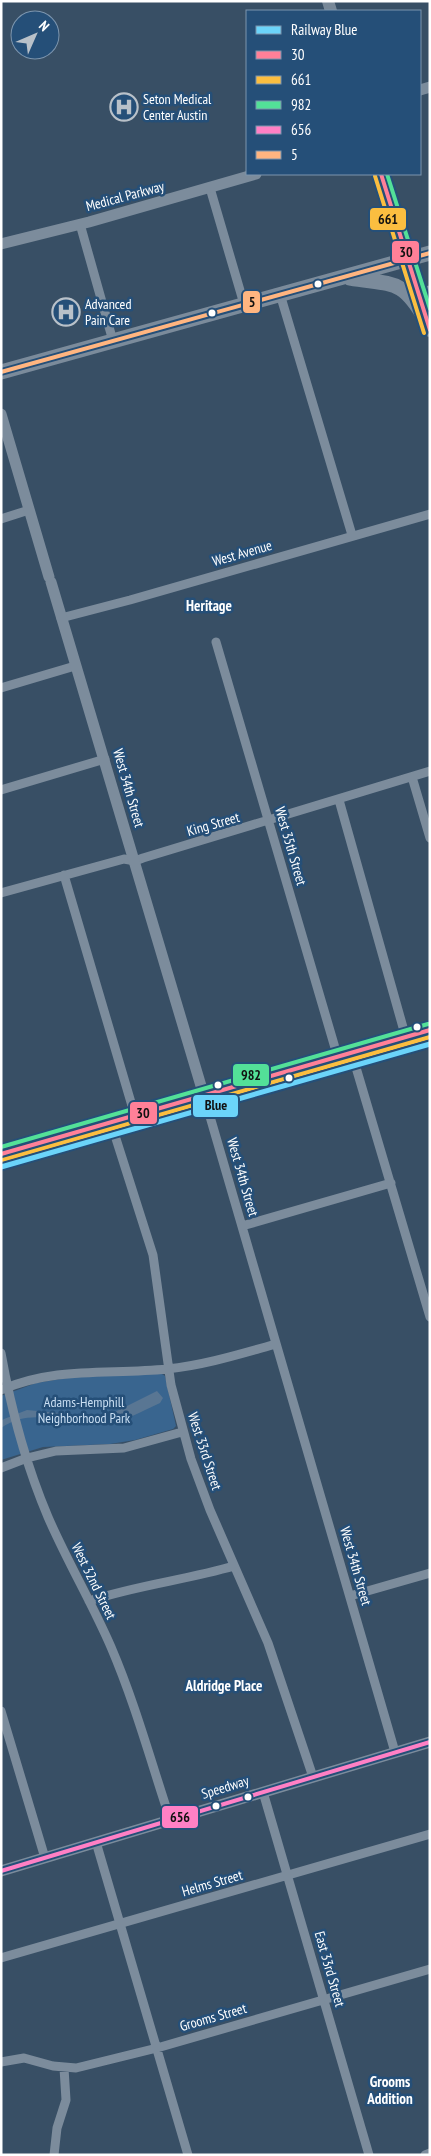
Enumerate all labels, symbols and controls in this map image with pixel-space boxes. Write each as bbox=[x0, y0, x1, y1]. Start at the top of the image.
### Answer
north arrow bbox=[10, 10, 60, 60]
legend bbox=[246, 10, 421, 175]
text: N bbox=[35, 17, 53, 35]
text: Railway Blue bbox=[291, 20, 357, 39]
text: 30 bbox=[291, 45, 305, 64]
text: 661 bbox=[291, 70, 311, 89]
place label: Seton Medical Center Austin bbox=[143, 90, 212, 124]
hospital icon: Seton Medical Center Austin bbox=[109, 92, 139, 122]
text: 982 bbox=[291, 95, 311, 114]
text: 656 bbox=[291, 120, 312, 139]
text: 5 bbox=[291, 145, 298, 164]
street label: Medical Parkway bbox=[84, 177, 167, 215]
line badge: 661 bbox=[369, 207, 407, 231]
text: 661 bbox=[378, 210, 398, 228]
line badge: 30 bbox=[391, 240, 420, 264]
text: 30 bbox=[399, 243, 413, 261]
unlabelled marker bbox=[313, 279, 323, 289]
line badge: 5 bbox=[242, 290, 261, 314]
text: 5 bbox=[249, 293, 255, 311]
place label: Advanced Pain Care bbox=[85, 295, 131, 329]
hospital icon: Advanced Pain Care bbox=[51, 297, 81, 327]
unlabelled marker bbox=[207, 308, 217, 318]
street label: West Avenue bbox=[210, 536, 274, 570]
district label: Heritage bbox=[186, 596, 232, 615]
street label: West 34th Street bbox=[109, 747, 149, 829]
street label: West 35th Street bbox=[271, 805, 311, 887]
street label: King Street bbox=[185, 808, 242, 840]
unlabelled marker bbox=[412, 1022, 422, 1032]
line badge: 982 bbox=[232, 1063, 270, 1087]
text: 982 bbox=[241, 1066, 261, 1084]
unlabelled marker bbox=[284, 1073, 294, 1083]
unlabelled marker bbox=[213, 1080, 223, 1090]
line badge: Blue bbox=[192, 1094, 239, 1118]
text: Blue bbox=[205, 1096, 227, 1114]
line badge: 30 bbox=[129, 1101, 158, 1125]
text: 30 bbox=[136, 1104, 150, 1122]
street label: West 34th Street bbox=[223, 1136, 263, 1218]
park label: Adams-Hemphill Neighborhood Park bbox=[38, 1393, 131, 1427]
street label: West 33rd Street bbox=[184, 1410, 226, 1492]
street label: West 34th Street bbox=[336, 1525, 376, 1607]
street label: West 32nd Street bbox=[68, 1540, 120, 1622]
district label: Aldridge Place bbox=[185, 1676, 262, 1695]
street label: Speedway bbox=[199, 1771, 252, 1803]
unlabelled marker bbox=[243, 1792, 253, 1802]
unlabelled marker bbox=[211, 1801, 221, 1811]
line badge: 656 bbox=[161, 1805, 199, 1829]
text: 656 bbox=[170, 1808, 190, 1826]
street label: Helms Street bbox=[180, 1866, 245, 1900]
street label: East 33rd Street bbox=[311, 1929, 349, 2009]
street label: Grooms Street bbox=[178, 1999, 249, 2035]
district label: Grooms Addition bbox=[366, 2072, 413, 2108]

